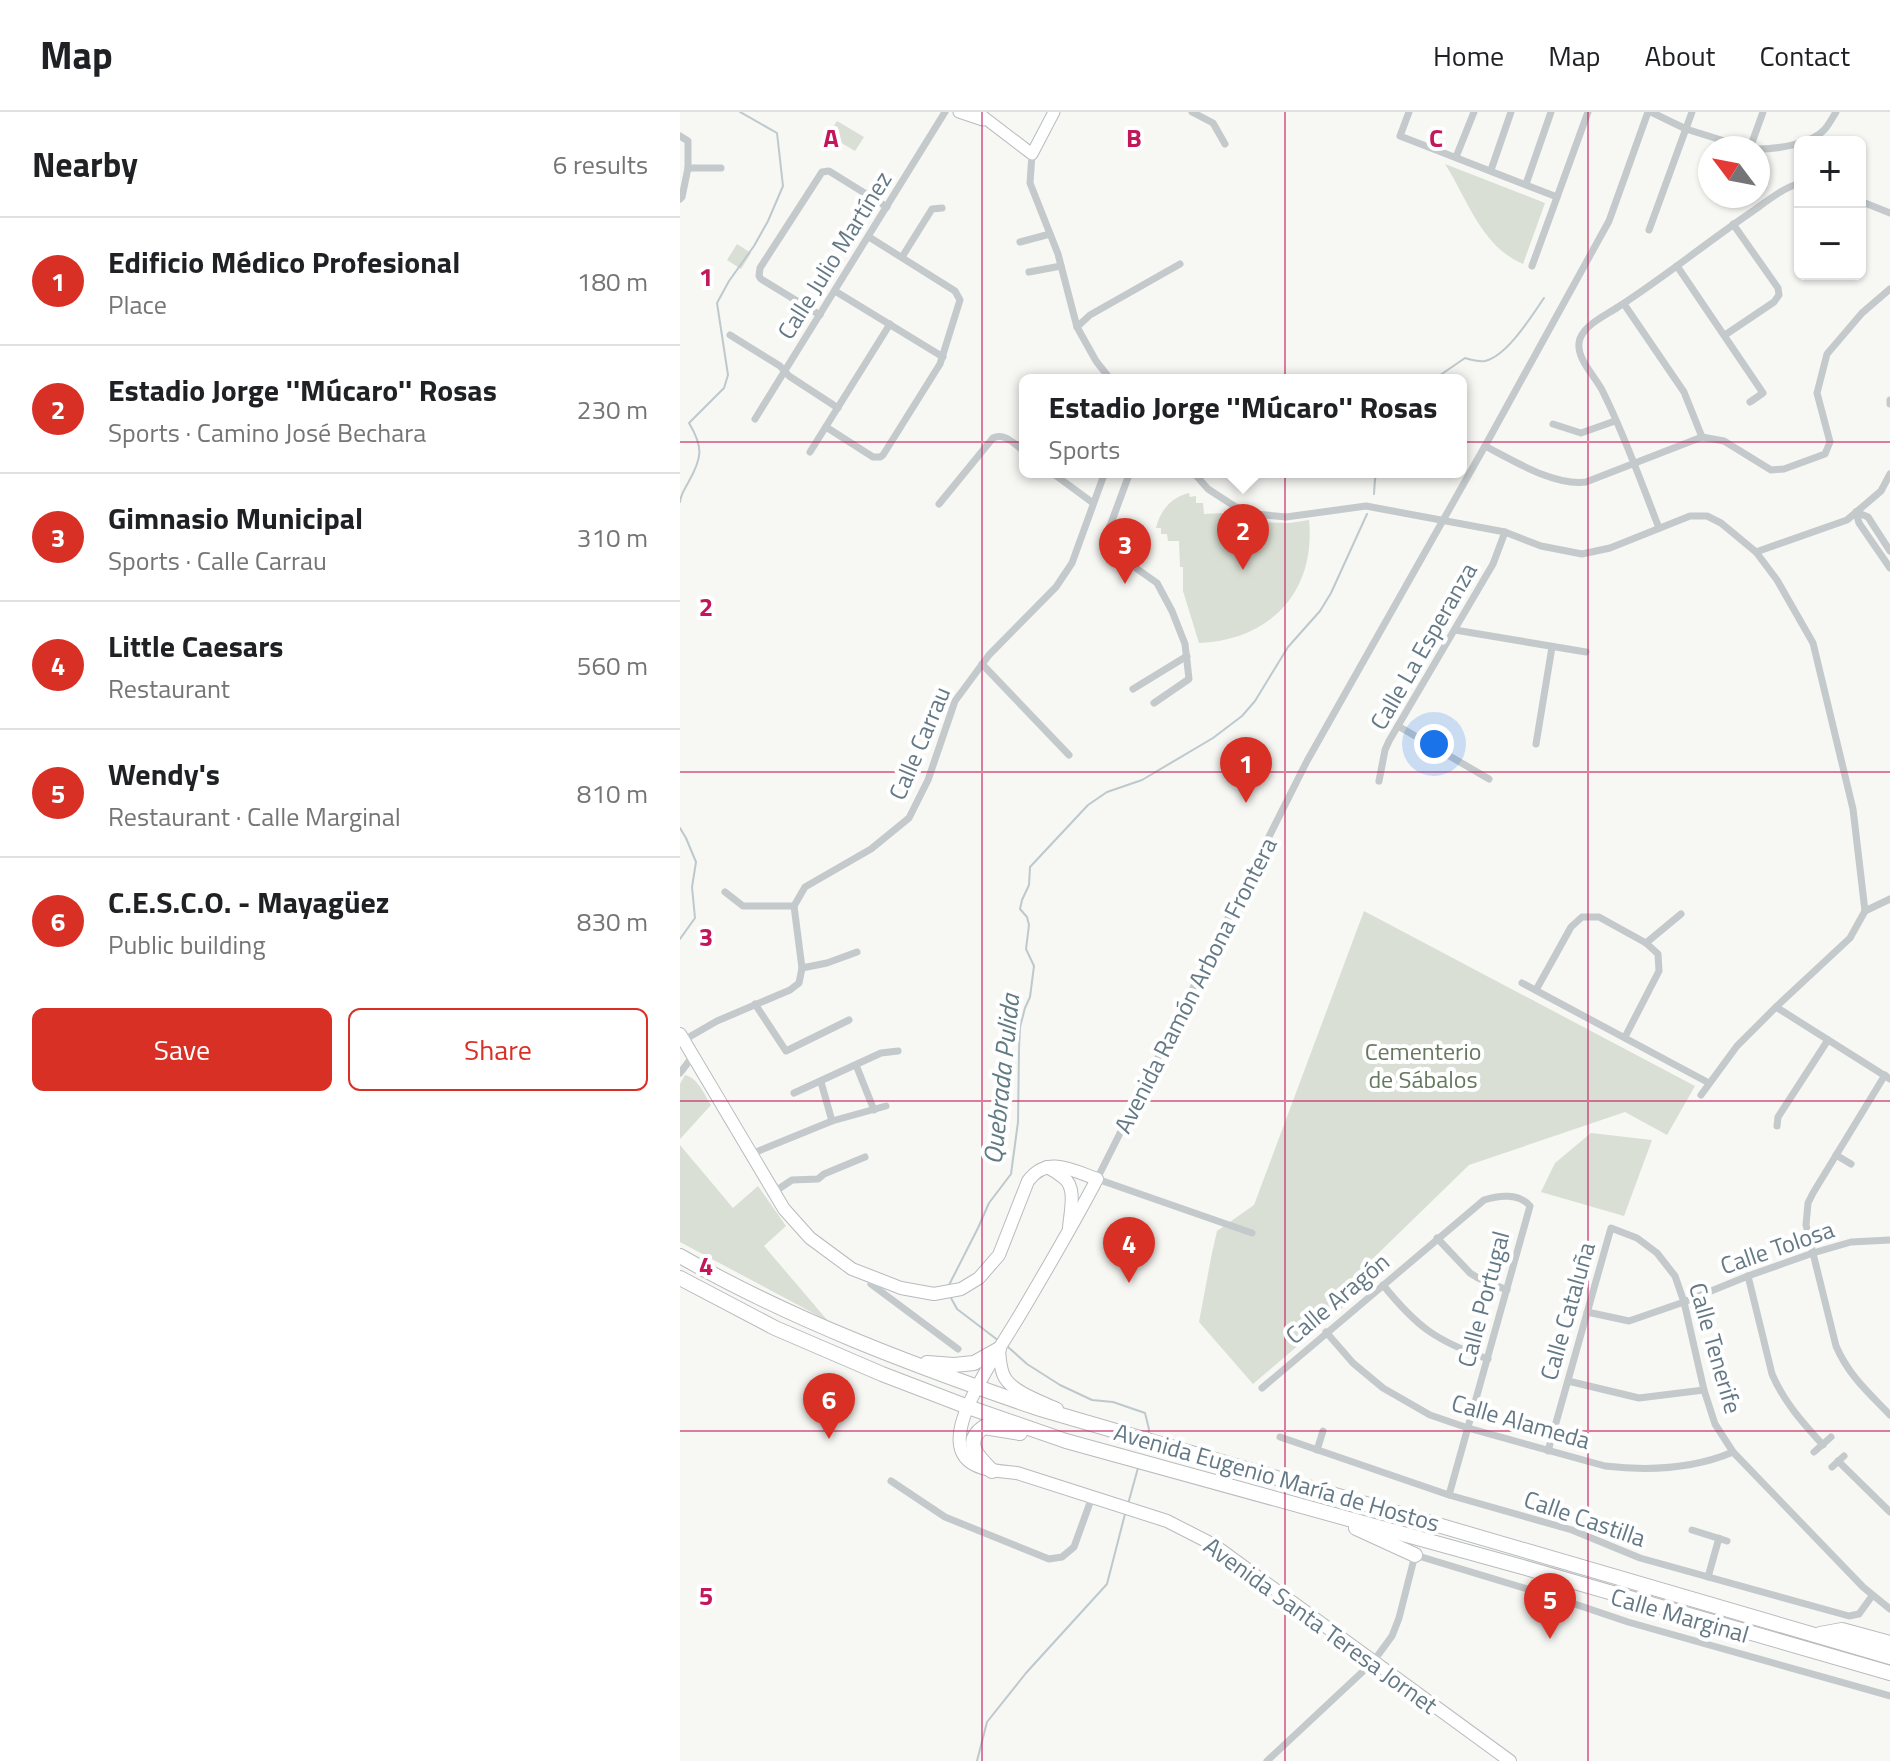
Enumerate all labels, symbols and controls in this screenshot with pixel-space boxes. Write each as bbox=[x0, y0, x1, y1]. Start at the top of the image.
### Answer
text: Map bbox=[40, 26, 113, 84]
text: Home bbox=[1433, 34, 1504, 77]
text: Map bbox=[1548, 34, 1601, 77]
text: About bbox=[1645, 34, 1715, 77]
text: Contact bbox=[1759, 34, 1850, 77]
text: A bbox=[823, 118, 839, 157]
text: B bbox=[1126, 118, 1142, 157]
text: C bbox=[1429, 118, 1443, 157]
north arrow bbox=[1698, 136, 1770, 208]
map controls bbox=[1794, 136, 1866, 280]
button: + bbox=[1794, 136, 1866, 208]
text: Nearby bbox=[32, 138, 138, 190]
text: 6 results bbox=[553, 145, 648, 184]
street label: Calle Julio Martínez bbox=[768, 164, 900, 346]
button: − bbox=[1794, 208, 1866, 280]
text: Edificio Médico Profesional bbox=[108, 239, 460, 285]
text: 1 bbox=[699, 257, 713, 296]
text: 1 bbox=[51, 262, 65, 301]
text: 180 m bbox=[577, 262, 648, 301]
text: Place bbox=[108, 285, 167, 324]
text: Estadio Jorge ''Múcaro'' Rosas bbox=[108, 367, 497, 413]
popup bbox=[1019, 374, 1467, 478]
text: Estadio Jorge ''Múcaro'' Rosas bbox=[1049, 384, 1437, 430]
text: 2 bbox=[51, 390, 65, 429]
text: 230 m bbox=[577, 390, 648, 429]
text: Sports · Camino José Bechara bbox=[108, 413, 426, 452]
text: Sports bbox=[1049, 430, 1120, 469]
text: Gimnasio Municipal bbox=[108, 495, 363, 541]
pin: 2 bbox=[1217, 504, 1269, 570]
text: 3 bbox=[51, 518, 65, 557]
text: 310 m bbox=[577, 518, 648, 557]
pin: 3 bbox=[1099, 518, 1151, 584]
text: Sports · Calle Carrau bbox=[108, 541, 327, 580]
street label: Calle La Esperanza bbox=[1360, 556, 1486, 736]
text: 2 bbox=[699, 587, 713, 626]
text: Little Caesars bbox=[108, 623, 283, 669]
text: 4 bbox=[51, 646, 65, 685]
text: 560 m bbox=[577, 646, 648, 685]
text: Restaurant bbox=[108, 669, 230, 708]
street label: Calle Carrau bbox=[879, 681, 959, 805]
your location bbox=[1414, 724, 1454, 764]
pin: 1 bbox=[1220, 737, 1272, 803]
text: Wendy's bbox=[108, 751, 220, 797]
text: 5 bbox=[51, 774, 65, 813]
text: 810 m bbox=[577, 774, 648, 813]
text: Restaurant · Calle Marginal bbox=[108, 797, 401, 836]
street label: Avenida Ramón Arbona Frontera bbox=[1105, 831, 1285, 1139]
text: C.E.S.C.O. - Mayagüez bbox=[108, 879, 389, 925]
text: 6 bbox=[51, 902, 65, 941]
text: 830 m bbox=[577, 902, 648, 941]
text: 3 bbox=[699, 917, 713, 956]
text: Public building bbox=[108, 925, 266, 964]
water label: Quebrada Pulida bbox=[973, 990, 1030, 1166]
button: Save bbox=[32, 1008, 332, 1091]
button: Share bbox=[348, 1008, 648, 1091]
park label: Cementerio de Sábalos bbox=[1365, 1033, 1481, 1097]
street label: Calle Tolosa bbox=[1715, 1211, 1839, 1283]
pin: 4 bbox=[1103, 1217, 1155, 1283]
street label: Calle Portugal bbox=[1448, 1227, 1518, 1371]
street label: Calle Cataluña bbox=[1530, 1238, 1604, 1384]
street label: Calle Aragón bbox=[1277, 1244, 1397, 1352]
text: 4 bbox=[699, 1246, 713, 1285]
street label: Calle Tenerife bbox=[1680, 1278, 1752, 1418]
pin: 6 bbox=[803, 1373, 855, 1439]
street label: Calle Alameda bbox=[1448, 1384, 1594, 1458]
street label: Avenida Eugenio María de Hostos bbox=[1110, 1413, 1444, 1541]
street label: Calle Castilla bbox=[1519, 1480, 1651, 1556]
street label: Avenida Santa Teresa Jornet bbox=[1197, 1528, 1446, 1723]
pin: 5 bbox=[1524, 1573, 1576, 1639]
text: 5 bbox=[699, 1576, 713, 1615]
street label: Calle Marginal bbox=[1607, 1578, 1753, 1652]

